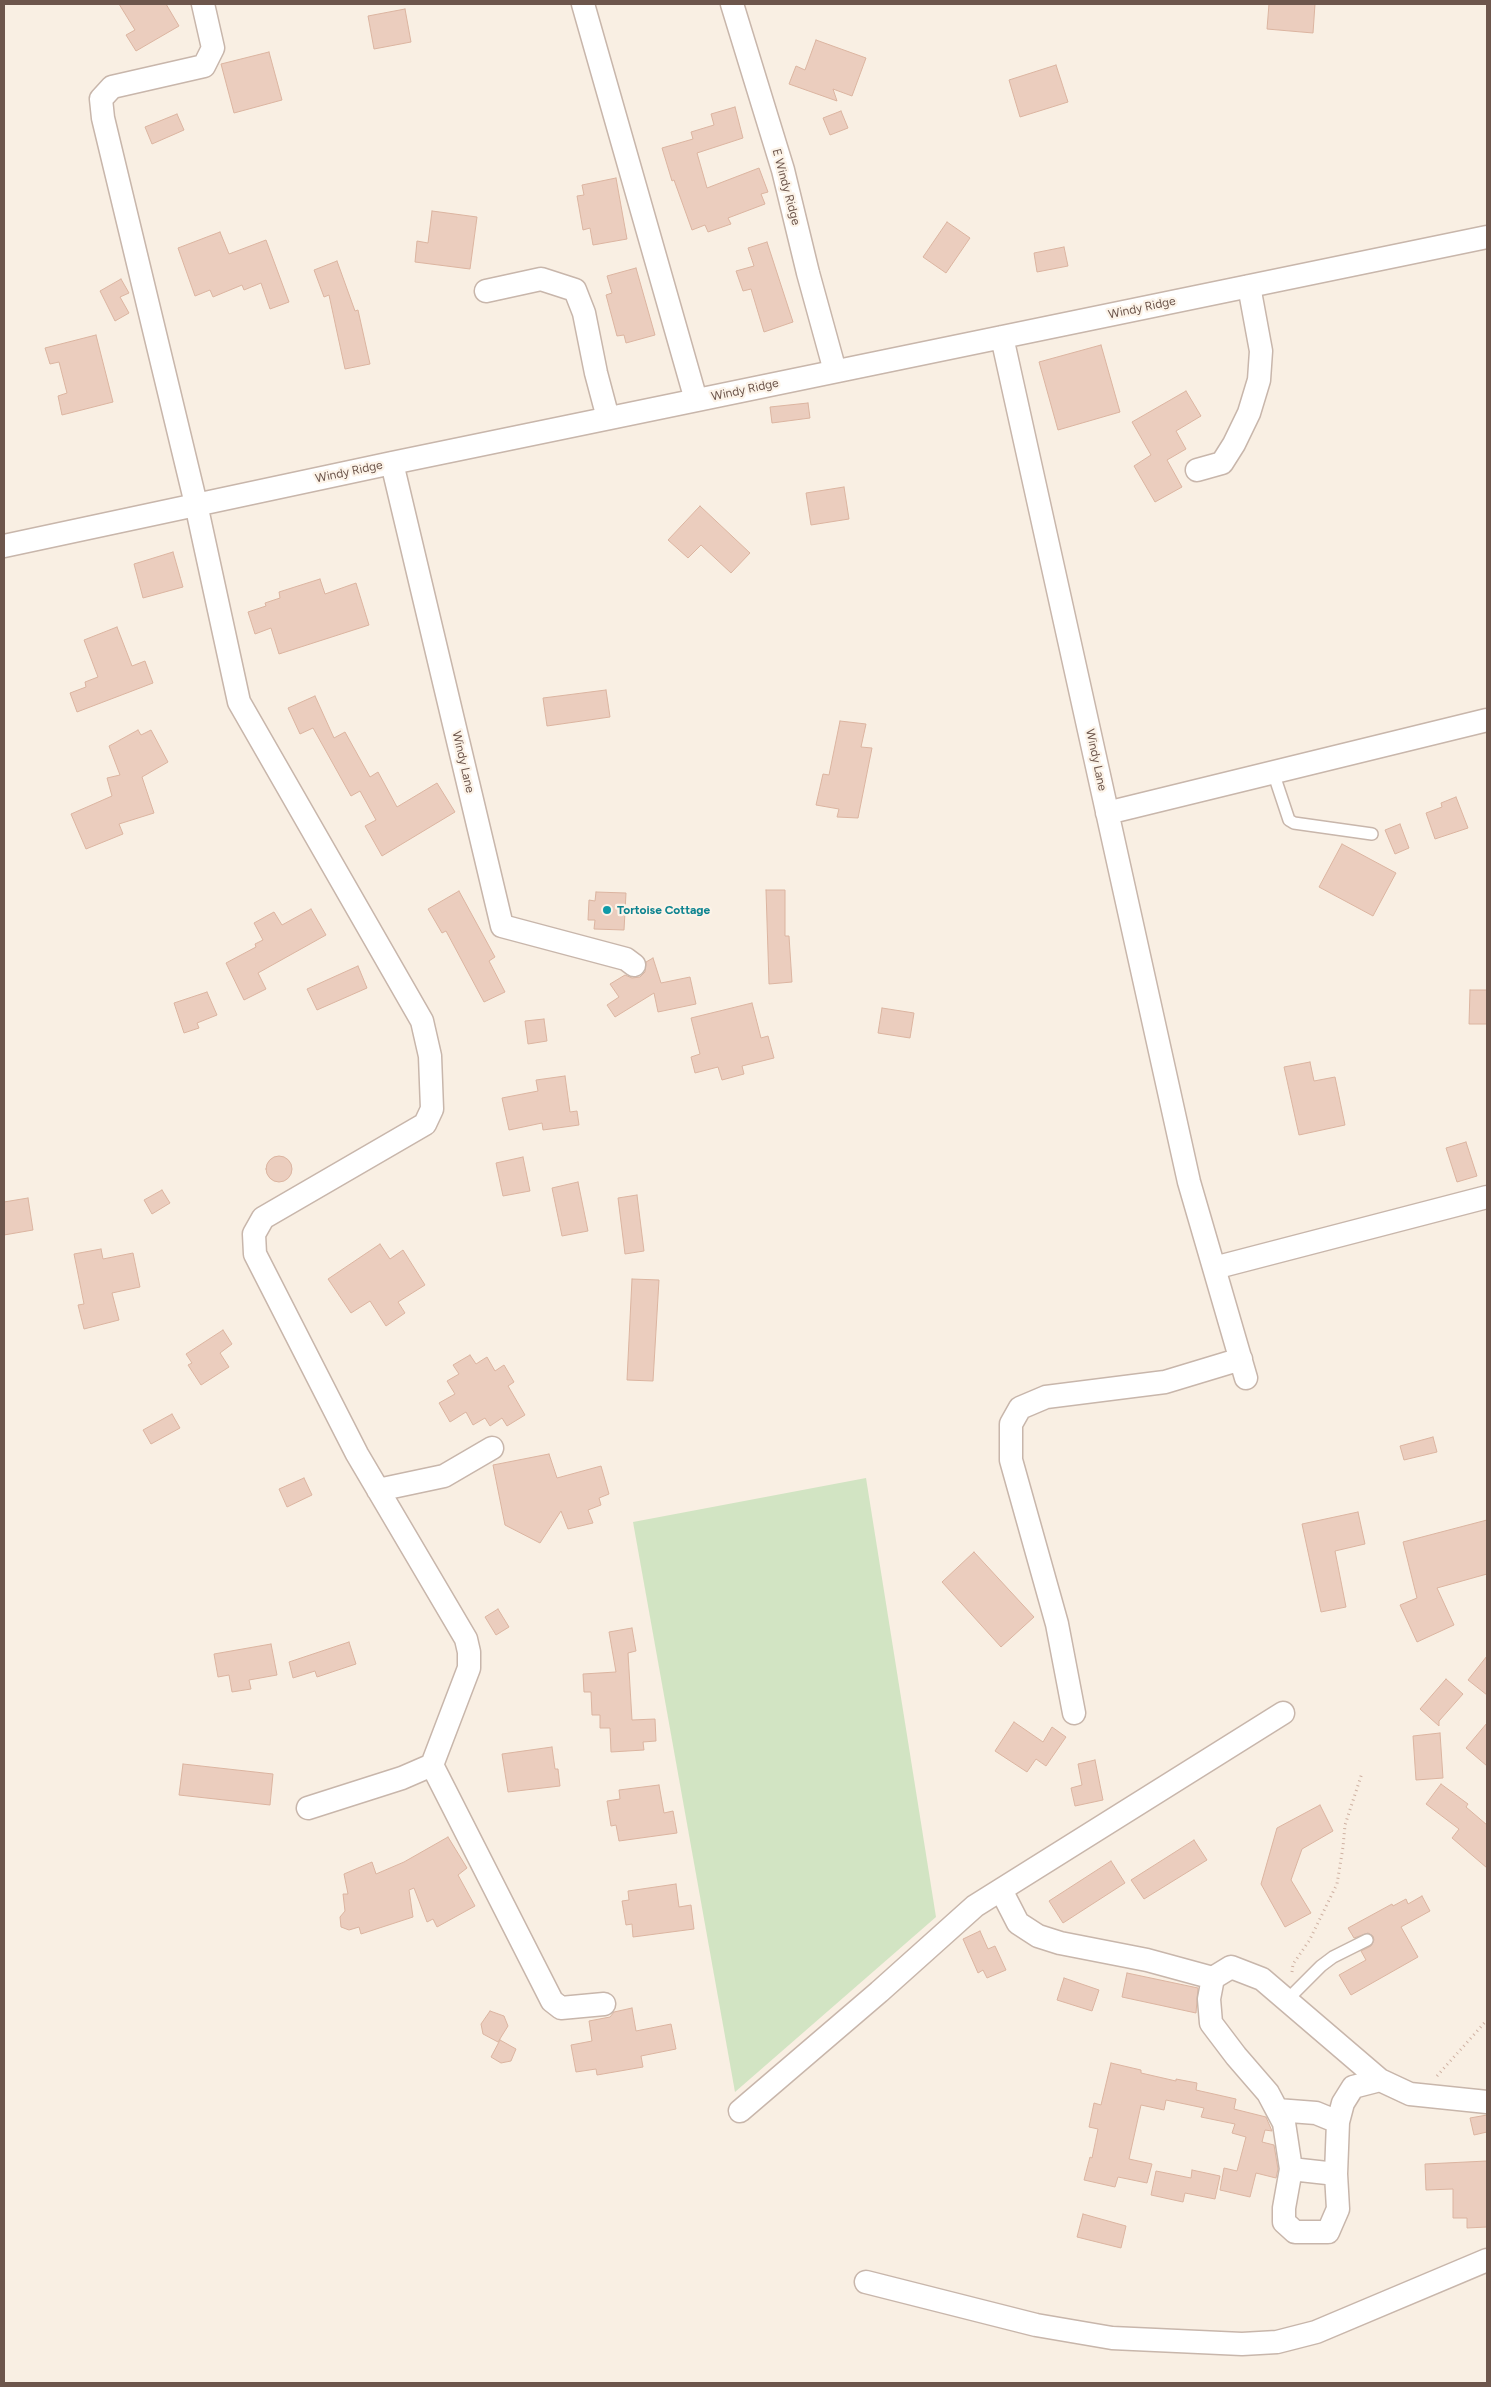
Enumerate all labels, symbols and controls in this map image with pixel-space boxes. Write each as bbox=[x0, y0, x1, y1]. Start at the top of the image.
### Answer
street label: E Windy Ridge bbox=[769, 147, 803, 227]
street label: Windy Ridge bbox=[1107, 294, 1177, 322]
street label: Windy Ridge bbox=[710, 376, 780, 404]
street label: Windy Ridge bbox=[314, 458, 384, 486]
street label: Windy Lane bbox=[1082, 728, 1110, 792]
street label: Windy Lane bbox=[449, 730, 477, 794]
place label: Tortoise Cottage bbox=[617, 903, 710, 917]
marker: Tortoise Cottage bbox=[601, 904, 613, 916]

